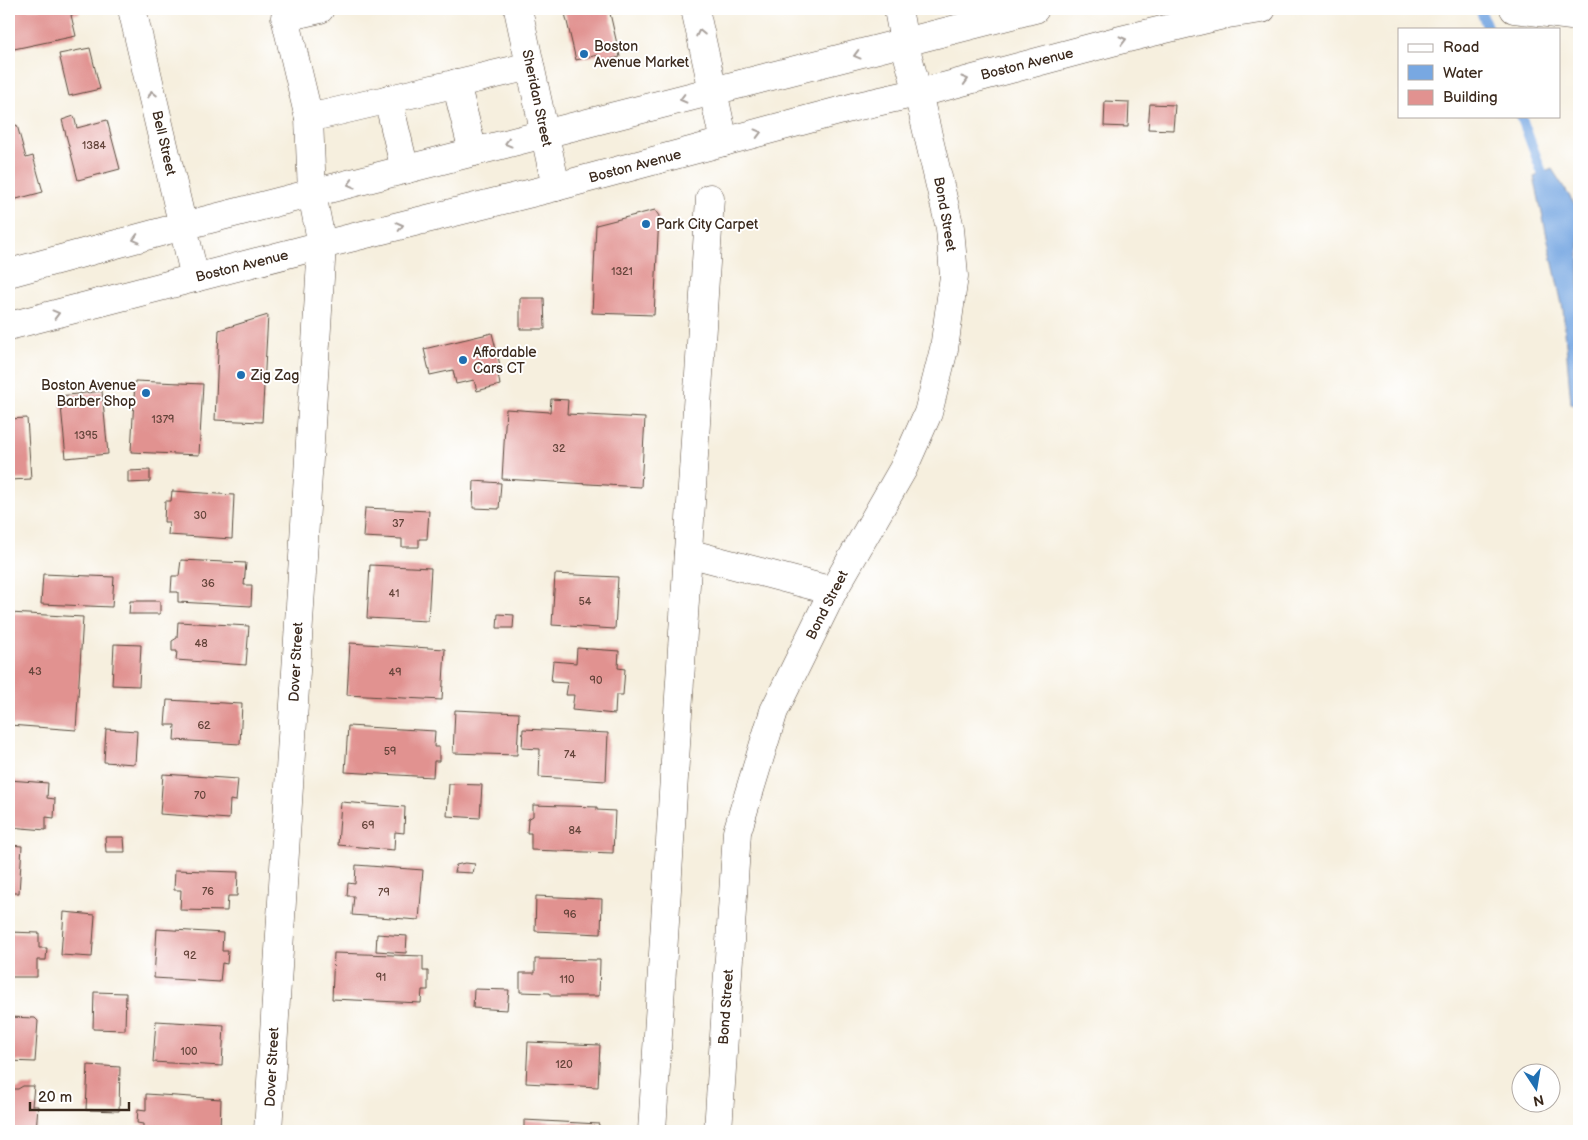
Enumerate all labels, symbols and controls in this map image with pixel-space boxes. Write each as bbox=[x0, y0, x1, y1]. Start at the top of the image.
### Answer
one-way arrow bbox=[695, 28, 706, 37]
legend bbox=[1398, 28, 1560, 118]
one-way arrow bbox=[1118, 35, 1127, 46]
place label: Boston Avenue Market bbox=[594, 38, 690, 71]
text: Road bbox=[1443, 38, 1479, 57]
street label: Boston Avenue bbox=[979, 44, 1075, 84]
street label: Sheridan Street bbox=[518, 48, 556, 149]
marker: Boston Avenue Market bbox=[578, 48, 590, 60]
one-way arrow bbox=[854, 49, 862, 59]
text: Water bbox=[1443, 64, 1483, 83]
one-way arrow bbox=[961, 76, 969, 86]
text: Building bbox=[1443, 88, 1498, 107]
one-way arrow bbox=[147, 89, 158, 98]
one-way arrow bbox=[678, 93, 687, 104]
street label: Bell Street bbox=[148, 109, 180, 178]
one-way arrow bbox=[753, 128, 761, 138]
one-way arrow bbox=[504, 137, 513, 148]
house number: 1384 bbox=[82, 139, 106, 152]
street label: Boston Avenue bbox=[587, 145, 683, 187]
street label: Bond Street bbox=[930, 175, 960, 253]
one-way arrow bbox=[347, 178, 356, 189]
place label: Park City Carpet bbox=[656, 216, 759, 233]
marker: Park City Carpet bbox=[640, 218, 652, 230]
one-way arrow bbox=[395, 221, 404, 232]
one-way arrow bbox=[132, 233, 141, 244]
street label: Boston Avenue bbox=[194, 246, 290, 286]
house number: 1321 bbox=[611, 265, 633, 278]
one-way arrow bbox=[51, 309, 60, 320]
place label: Affordable Cars CT bbox=[473, 344, 537, 377]
marker: Affordable Cars CT bbox=[457, 354, 469, 366]
place label: Zig Zag bbox=[250, 367, 299, 384]
marker: Zig Zag bbox=[235, 369, 247, 381]
place label: Boston Avenue Barber Shop bbox=[41, 377, 136, 410]
marker: Boston Avenue Barber Shop bbox=[140, 387, 152, 399]
house number: 1379 bbox=[152, 413, 174, 426]
house number: 1395 bbox=[74, 429, 98, 442]
house number: 32 bbox=[552, 442, 566, 455]
house number: 30 bbox=[193, 509, 207, 522]
house number: 37 bbox=[392, 517, 405, 530]
street label: Bond Street bbox=[802, 567, 852, 642]
house number: 36 bbox=[201, 577, 215, 590]
house number: 41 bbox=[389, 587, 399, 600]
house number: 54 bbox=[578, 595, 592, 608]
street label: Dover Street bbox=[285, 621, 307, 702]
house number: 48 bbox=[194, 637, 208, 650]
house number: 43 bbox=[28, 665, 42, 678]
house number: 49 bbox=[388, 666, 402, 679]
house number: 90 bbox=[590, 674, 603, 687]
house number: 62 bbox=[197, 719, 211, 732]
house number: 59 bbox=[384, 745, 396, 758]
house number: 74 bbox=[564, 748, 576, 761]
house number: 70 bbox=[194, 789, 206, 802]
house number: 69 bbox=[361, 819, 375, 832]
house number: 84 bbox=[568, 824, 582, 837]
house number: 76 bbox=[202, 885, 214, 898]
house number: 79 bbox=[378, 886, 390, 899]
house number: 96 bbox=[563, 908, 577, 921]
house number: 92 bbox=[184, 949, 197, 962]
street label: Bond Street bbox=[715, 968, 737, 1045]
house number: 91 bbox=[376, 971, 386, 984]
house number: 110 bbox=[560, 973, 575, 986]
street label: Dover Street bbox=[261, 1026, 283, 1107]
house number: 100 bbox=[180, 1045, 198, 1058]
house number: 120 bbox=[555, 1058, 573, 1071]
north arrow bbox=[1510, 1062, 1560, 1112]
scale bar bbox=[30, 1080, 129, 1112]
text: 20 m bbox=[38, 1088, 72, 1107]
text: N bbox=[1532, 1091, 1546, 1110]

